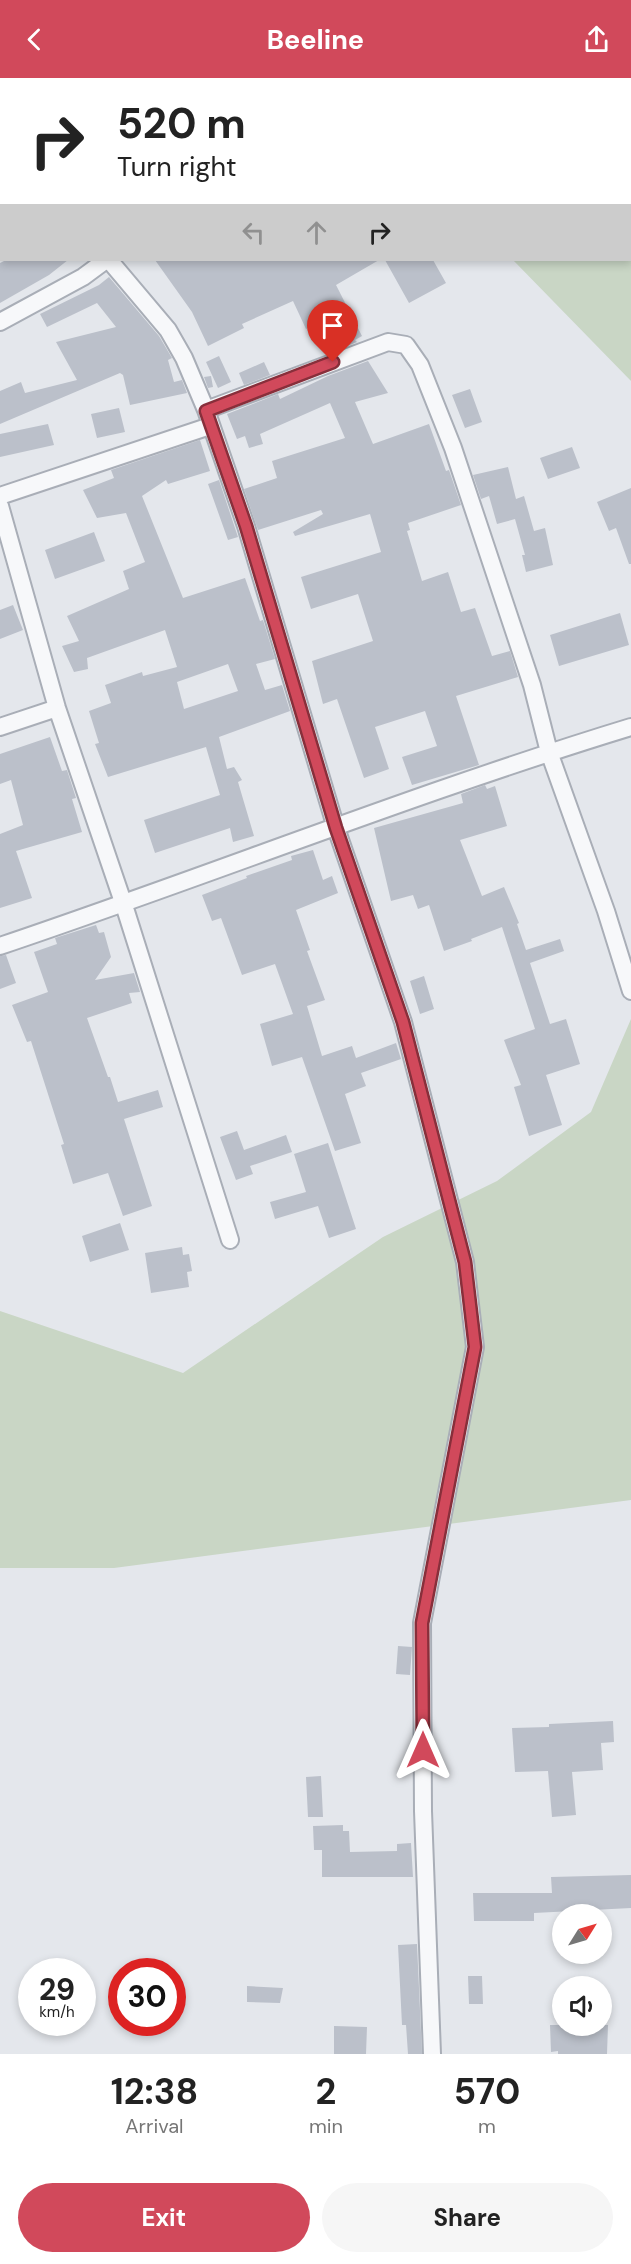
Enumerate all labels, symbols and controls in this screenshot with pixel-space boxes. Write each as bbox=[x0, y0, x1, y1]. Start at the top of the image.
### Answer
text: Beeline bbox=[267, 22, 364, 57]
icon: back bbox=[18, 23, 51, 56]
icon: share bbox=[580, 23, 613, 56]
text: 520 m bbox=[117, 96, 246, 151]
icon: right bbox=[18, 102, 96, 180]
text: Turn right bbox=[117, 149, 237, 184]
icon: left bbox=[237, 216, 270, 249]
icon: ahead bbox=[300, 216, 333, 249]
icon: right bbox=[363, 216, 396, 249]
pin bbox=[307, 300, 358, 362]
icon: arrive bbox=[316, 309, 349, 342]
position arrow bbox=[391, 1718, 455, 1782]
north arrow bbox=[552, 1904, 612, 1964]
map controls bbox=[552, 1904, 612, 2036]
speed limit sign: 30 bbox=[108, 1958, 186, 2036]
text: 29 bbox=[39, 1970, 75, 2009]
button: sound bbox=[552, 1976, 612, 2036]
text: km/h bbox=[39, 2002, 75, 2022]
text: 12:38 bbox=[111, 2068, 198, 2115]
text: 2 bbox=[316, 2068, 336, 2115]
text: 570 bbox=[454, 2068, 520, 2115]
text: Arrival bbox=[125, 2113, 184, 2139]
text: min bbox=[309, 2113, 343, 2139]
text: m bbox=[478, 2113, 496, 2139]
button: Exit bbox=[18, 2183, 310, 2252]
button: Share bbox=[322, 2183, 613, 2252]

